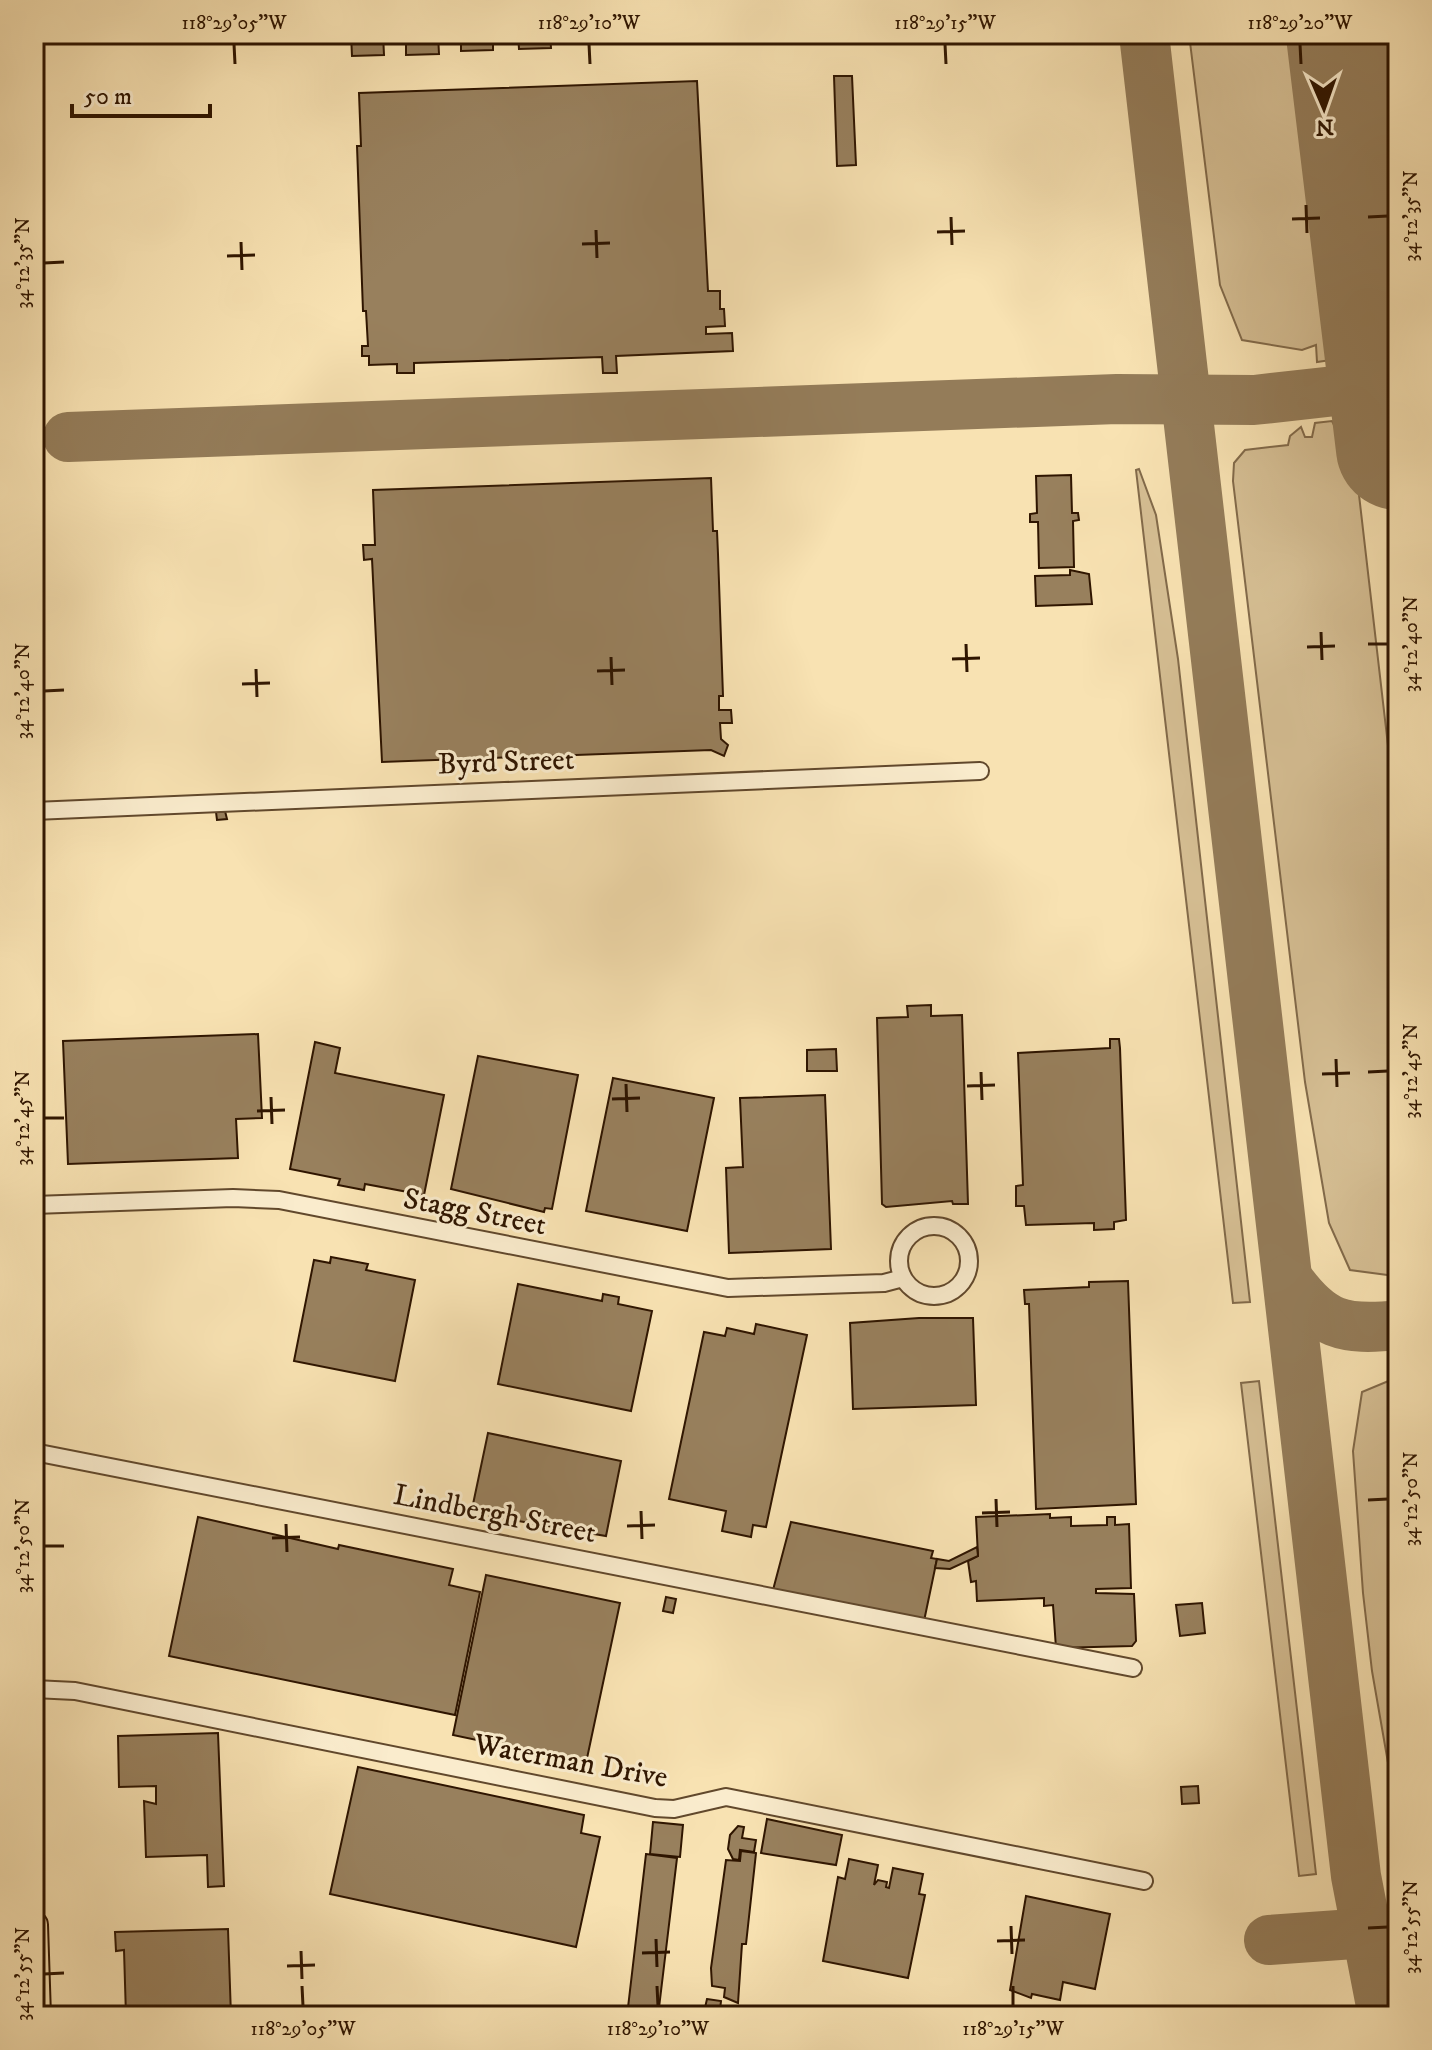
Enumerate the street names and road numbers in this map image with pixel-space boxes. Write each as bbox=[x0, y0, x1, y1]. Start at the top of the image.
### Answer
street label: Byrd Street bbox=[437, 742, 575, 783]
street label: Stagg Street bbox=[400, 1181, 549, 1244]
street label: Lindbergh Street bbox=[390, 1477, 599, 1552]
street label: Waterman Drive bbox=[470, 1726, 670, 1797]

